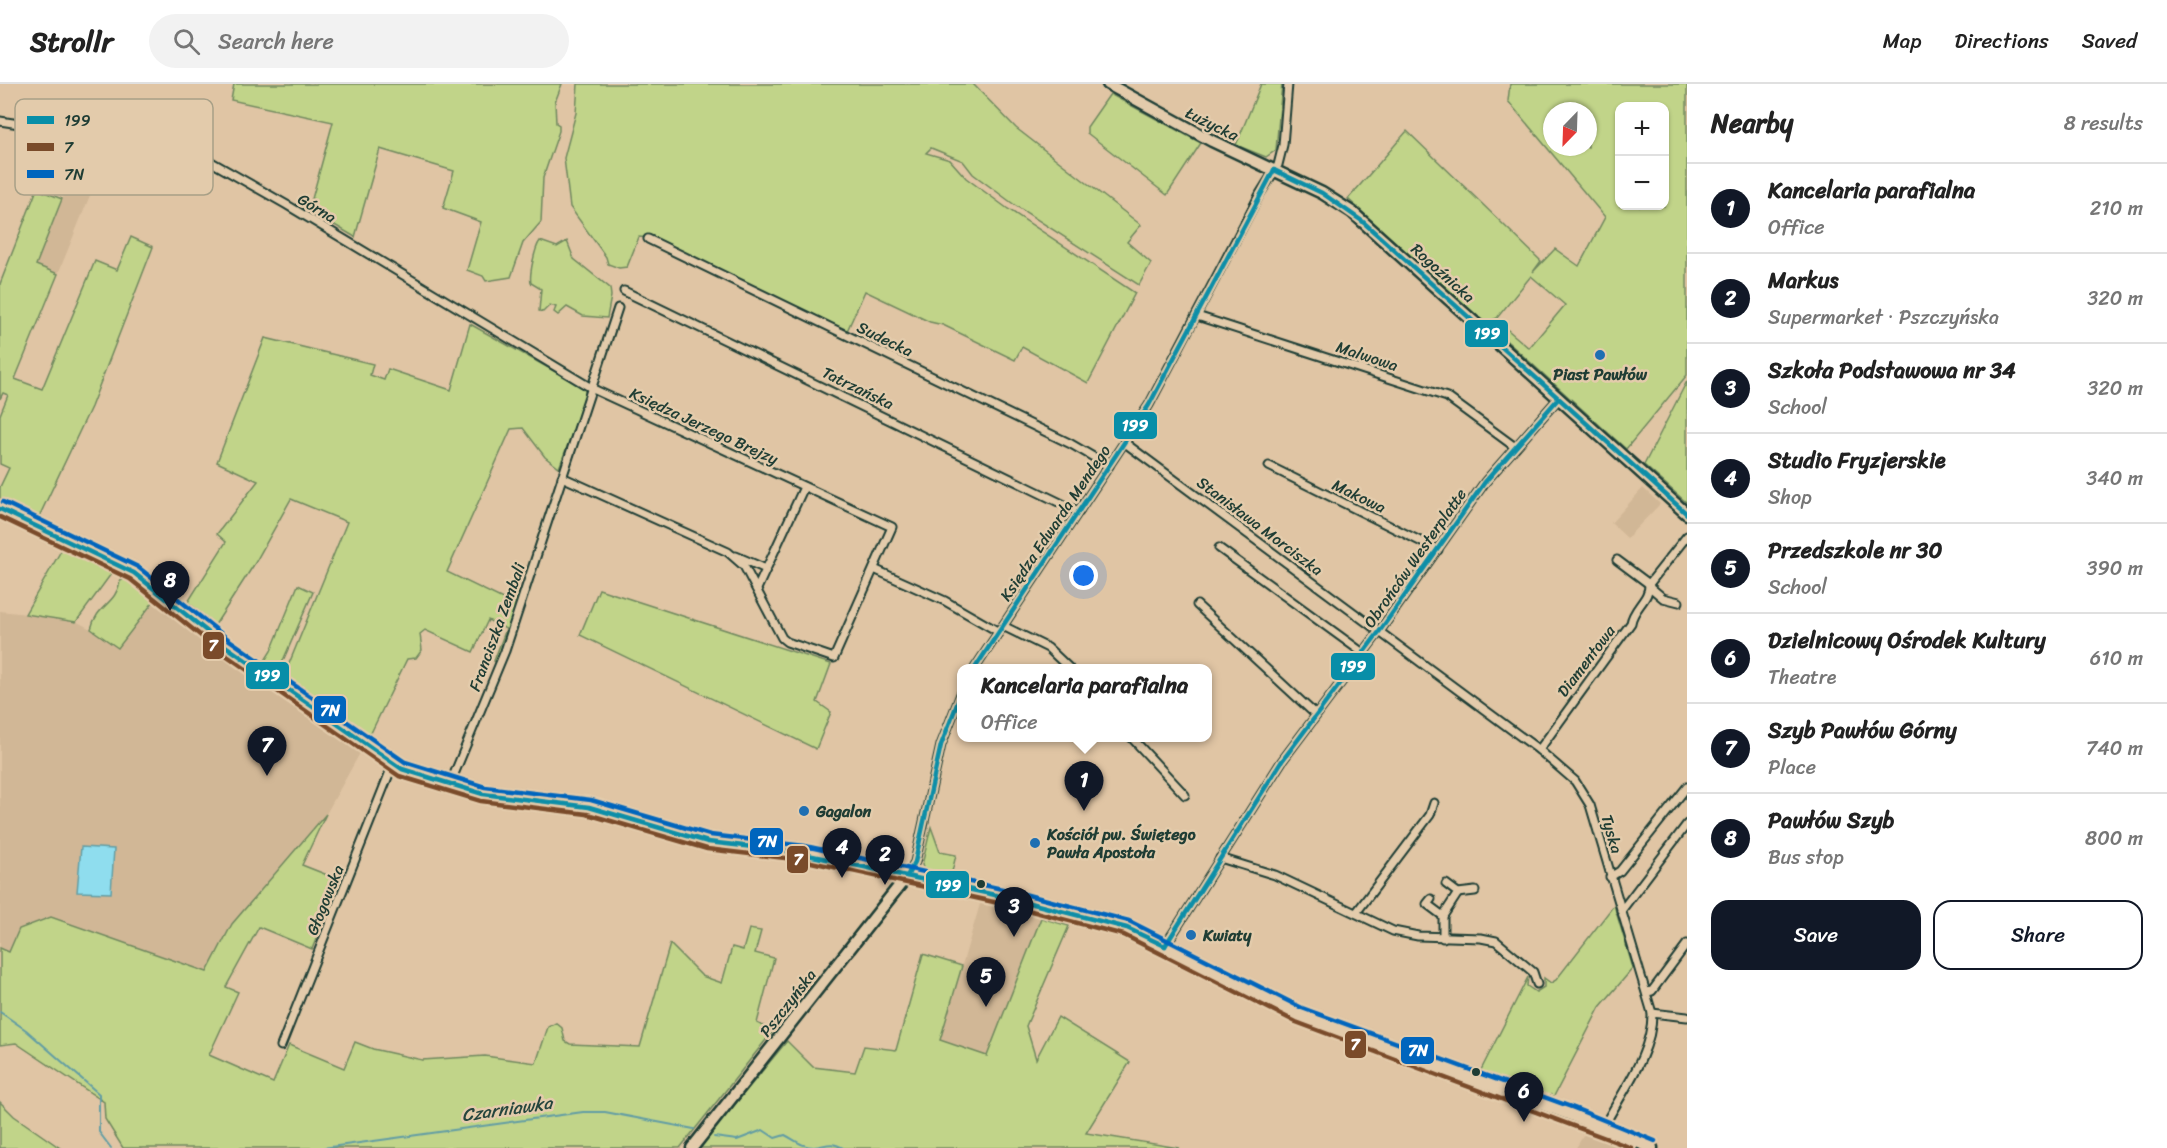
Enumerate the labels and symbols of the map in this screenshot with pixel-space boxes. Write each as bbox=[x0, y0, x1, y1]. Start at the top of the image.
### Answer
legend bbox=[15, 99, 213, 195]
street label: Łużycka bbox=[1180, 99, 1245, 150]
north arrow bbox=[1543, 102, 1597, 156]
text: 199 bbox=[64, 106, 91, 135]
text: 7 bbox=[64, 133, 74, 162]
text: 7N bbox=[64, 160, 84, 189]
street label: Górna bbox=[292, 185, 342, 231]
street label: Rogoźnicka bbox=[1404, 236, 1482, 310]
street label: Sudecka bbox=[852, 313, 918, 365]
line badge: 199 bbox=[1464, 319, 1509, 348]
text: 199 bbox=[1474, 319, 1500, 348]
street label: Malwowa bbox=[1332, 332, 1402, 380]
marker: Piast Pawłów bbox=[1593, 348, 1607, 362]
street label: Tatrzańska bbox=[817, 358, 899, 418]
place label: Piast Pawłów bbox=[1553, 360, 1648, 389]
street label: Księdza Jerzego Brejzy bbox=[625, 379, 784, 474]
line badge: 199 bbox=[1113, 411, 1158, 440]
text: 199 bbox=[1122, 411, 1148, 440]
street label: Księdza Edwarda Mendego bbox=[992, 439, 1118, 607]
street label: Stanisława Morciszka bbox=[1190, 468, 1330, 584]
street label: Makowa bbox=[1327, 471, 1391, 521]
street label: Obrońców Westerplatte bbox=[1356, 482, 1474, 634]
street label: Franciszka Zembali bbox=[460, 558, 534, 695]
your location bbox=[1069, 561, 1098, 590]
pin: 8 bbox=[150, 562, 190, 611]
street label: Diamentowa bbox=[1549, 618, 1624, 703]
line badge: 7 bbox=[202, 631, 225, 660]
text: 7 bbox=[208, 631, 219, 660]
line badge: 199 bbox=[1330, 652, 1376, 681]
text: 199 bbox=[1340, 652, 1366, 681]
line badge: 199 bbox=[245, 661, 290, 690]
text: 199 bbox=[254, 661, 280, 690]
line badge: 7N bbox=[313, 695, 347, 724]
text: 7N bbox=[320, 696, 341, 725]
pin: 7 bbox=[248, 726, 286, 776]
pin: 1 bbox=[1064, 762, 1104, 811]
place label: Gagalon bbox=[815, 797, 872, 826]
marker: Gagalon bbox=[797, 804, 811, 818]
street label: Tyska bbox=[1593, 811, 1631, 857]
place label: Kościół pw. Świętego Pawła Apostoła bbox=[1046, 820, 1196, 867]
line badge: 7N bbox=[749, 827, 784, 856]
text: 7N bbox=[757, 827, 778, 856]
pin: 4 bbox=[822, 828, 862, 878]
pin: 2 bbox=[866, 836, 904, 885]
marker: Kościół pw. Świętego Pawła Apostoła bbox=[1028, 836, 1042, 850]
line badge: 7 bbox=[786, 845, 809, 874]
text: 7 bbox=[793, 845, 804, 874]
street label: Głogowska bbox=[298, 860, 352, 940]
line badge: 199 bbox=[925, 870, 970, 899]
text: 199 bbox=[935, 871, 961, 900]
unlabelled marker bbox=[975, 878, 987, 890]
pin: 3 bbox=[994, 888, 1034, 937]
place label: Kwiaty bbox=[1202, 921, 1252, 950]
marker: Kwiaty bbox=[1184, 928, 1198, 942]
pin: 5 bbox=[966, 958, 1006, 1007]
street label: Pszczyńska bbox=[752, 962, 824, 1044]
line badge: 7 bbox=[1344, 1030, 1367, 1059]
text: 7 bbox=[1350, 1030, 1361, 1059]
line badge: 7N bbox=[1400, 1036, 1435, 1065]
text: 7N bbox=[1408, 1036, 1429, 1065]
unlabelled marker bbox=[1470, 1066, 1482, 1078]
pin: 6 bbox=[1504, 1072, 1544, 1122]
water label: Czarniawka bbox=[460, 1087, 556, 1131]

